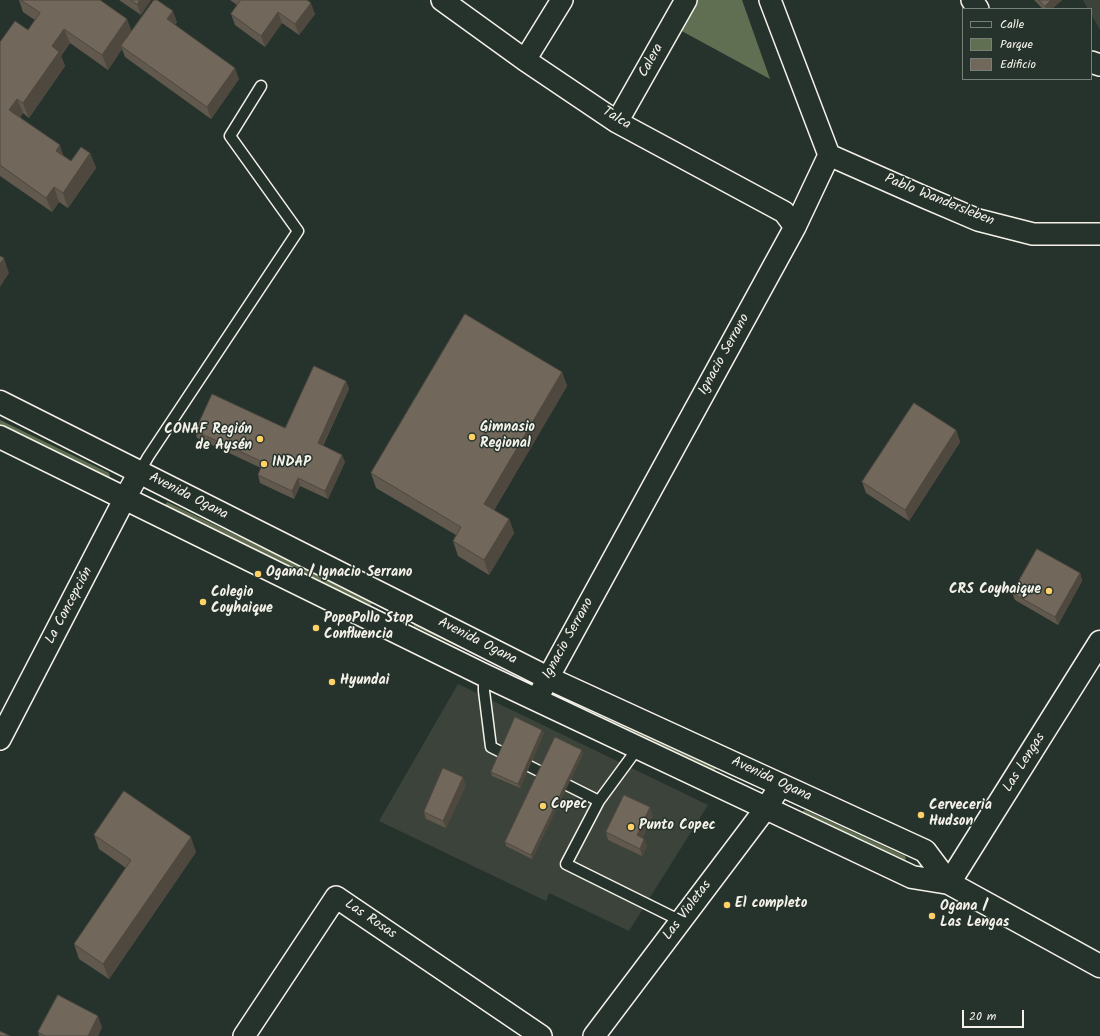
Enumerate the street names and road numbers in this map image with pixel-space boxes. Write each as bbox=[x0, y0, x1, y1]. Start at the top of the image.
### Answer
street label: Calera bbox=[636, 41, 668, 81]
street label: Talca bbox=[599, 104, 633, 134]
street label: Pablo Wandersleben bbox=[882, 171, 996, 231]
street label: Ignacio Serrano bbox=[696, 312, 754, 398]
street label: Avenida Ogana bbox=[146, 470, 230, 524]
street label: La Concepción bbox=[43, 565, 97, 647]
street label: Ignacio Serrano bbox=[540, 596, 598, 682]
street label: Avenida Ogana bbox=[435, 615, 519, 669]
street label: Las Lengas bbox=[1000, 730, 1050, 796]
street label: Avenida Ogana bbox=[728, 754, 814, 806]
street label: Las Violetas bbox=[660, 878, 716, 944]
street label: Las Rosas bbox=[341, 897, 399, 943]

